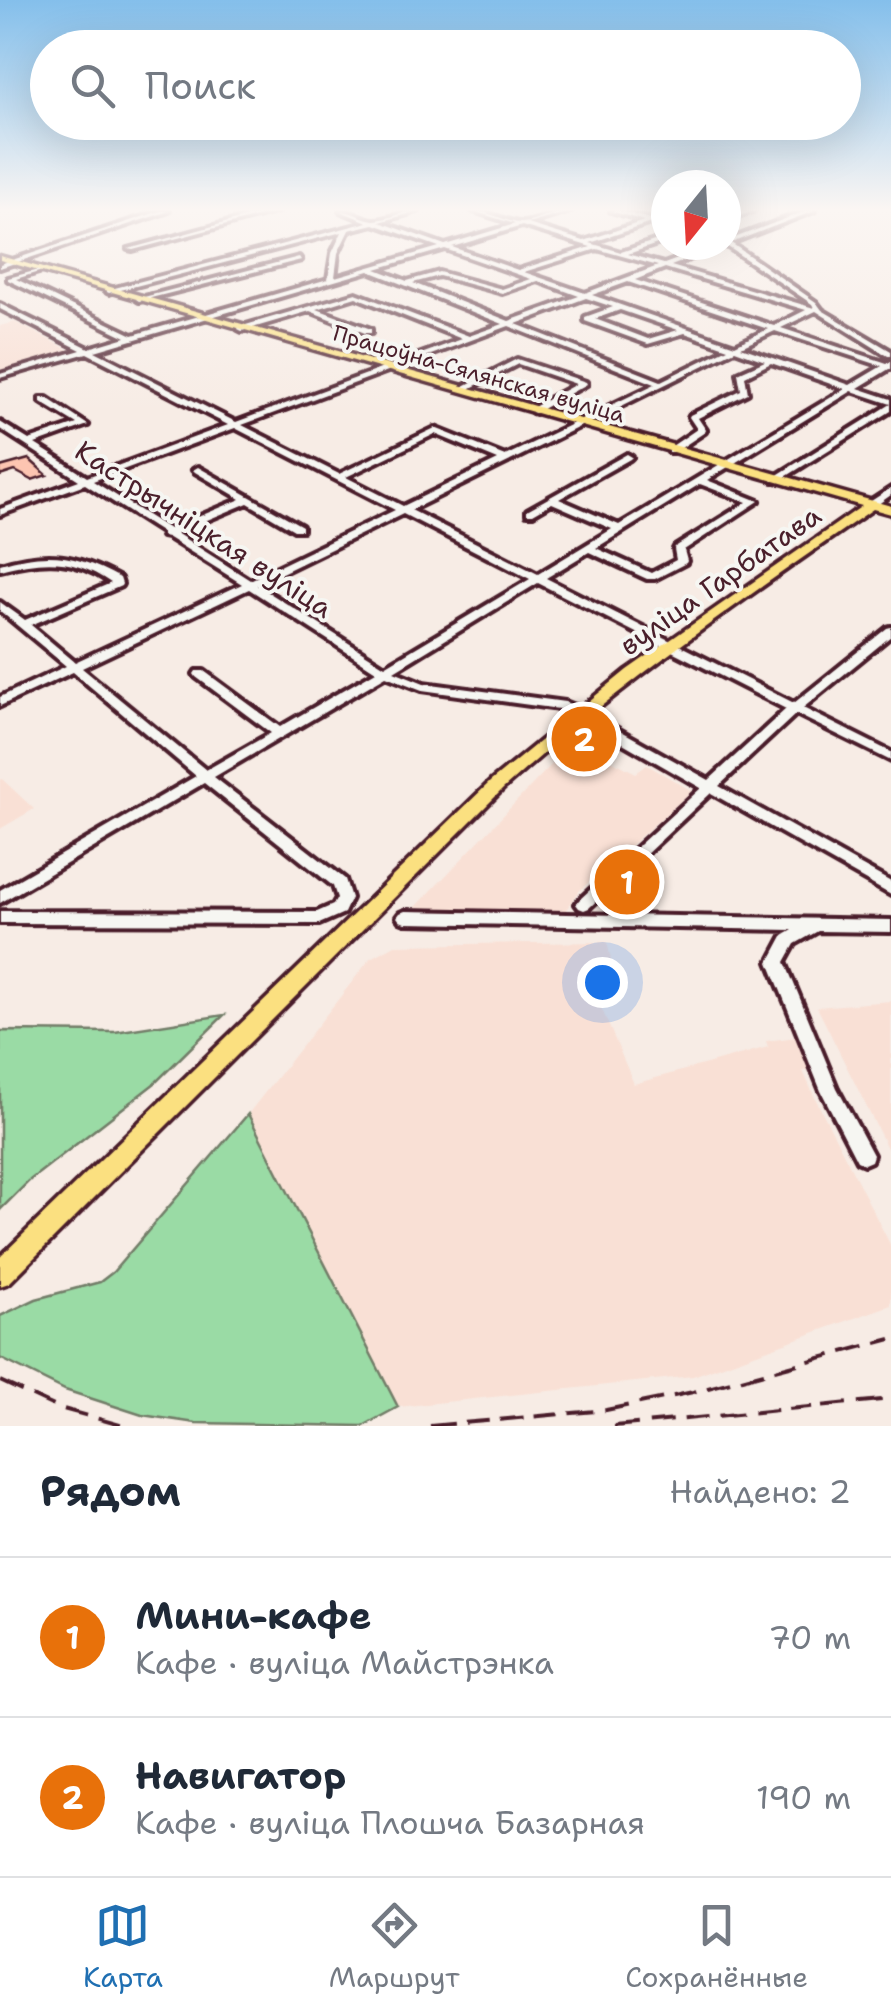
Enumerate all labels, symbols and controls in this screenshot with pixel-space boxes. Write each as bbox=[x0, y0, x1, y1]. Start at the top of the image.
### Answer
search box bbox=[30, 30, 861, 140]
icon: search bbox=[65, 58, 120, 113]
text: Поиск bbox=[145, 60, 256, 111]
north arrow bbox=[651, 170, 741, 260]
street label: Працоўна-Сялянская вуліца bbox=[330, 318, 629, 430]
street label: Кастрычніцкая вуліца bbox=[68, 431, 340, 627]
street label: вуліца Гарбатава bbox=[612, 496, 828, 664]
pin: 2 bbox=[552, 702, 616, 776]
pin: 1 bbox=[594, 844, 660, 920]
your location bbox=[577, 957, 628, 1008]
text: Рядом bbox=[40, 1463, 181, 1519]
text: Найдено: 2 bbox=[670, 1470, 851, 1513]
text: Мини-кафе bbox=[135, 1590, 371, 1641]
text: 1 bbox=[65, 1616, 80, 1659]
text: 70 m bbox=[768, 1616, 851, 1659]
text: Кафе · вуліца Майстрэнка bbox=[135, 1641, 554, 1684]
text: Навигатор bbox=[135, 1750, 346, 1801]
text: 2 bbox=[61, 1776, 84, 1819]
text: 190 m bbox=[756, 1776, 851, 1819]
text: Кафе · вуліца Плошча Базарная bbox=[135, 1801, 645, 1844]
tab: Карта bbox=[83, 1898, 163, 1996]
tab: Маршрут bbox=[329, 1898, 459, 1996]
tab: Сохранённые bbox=[625, 1898, 808, 1996]

